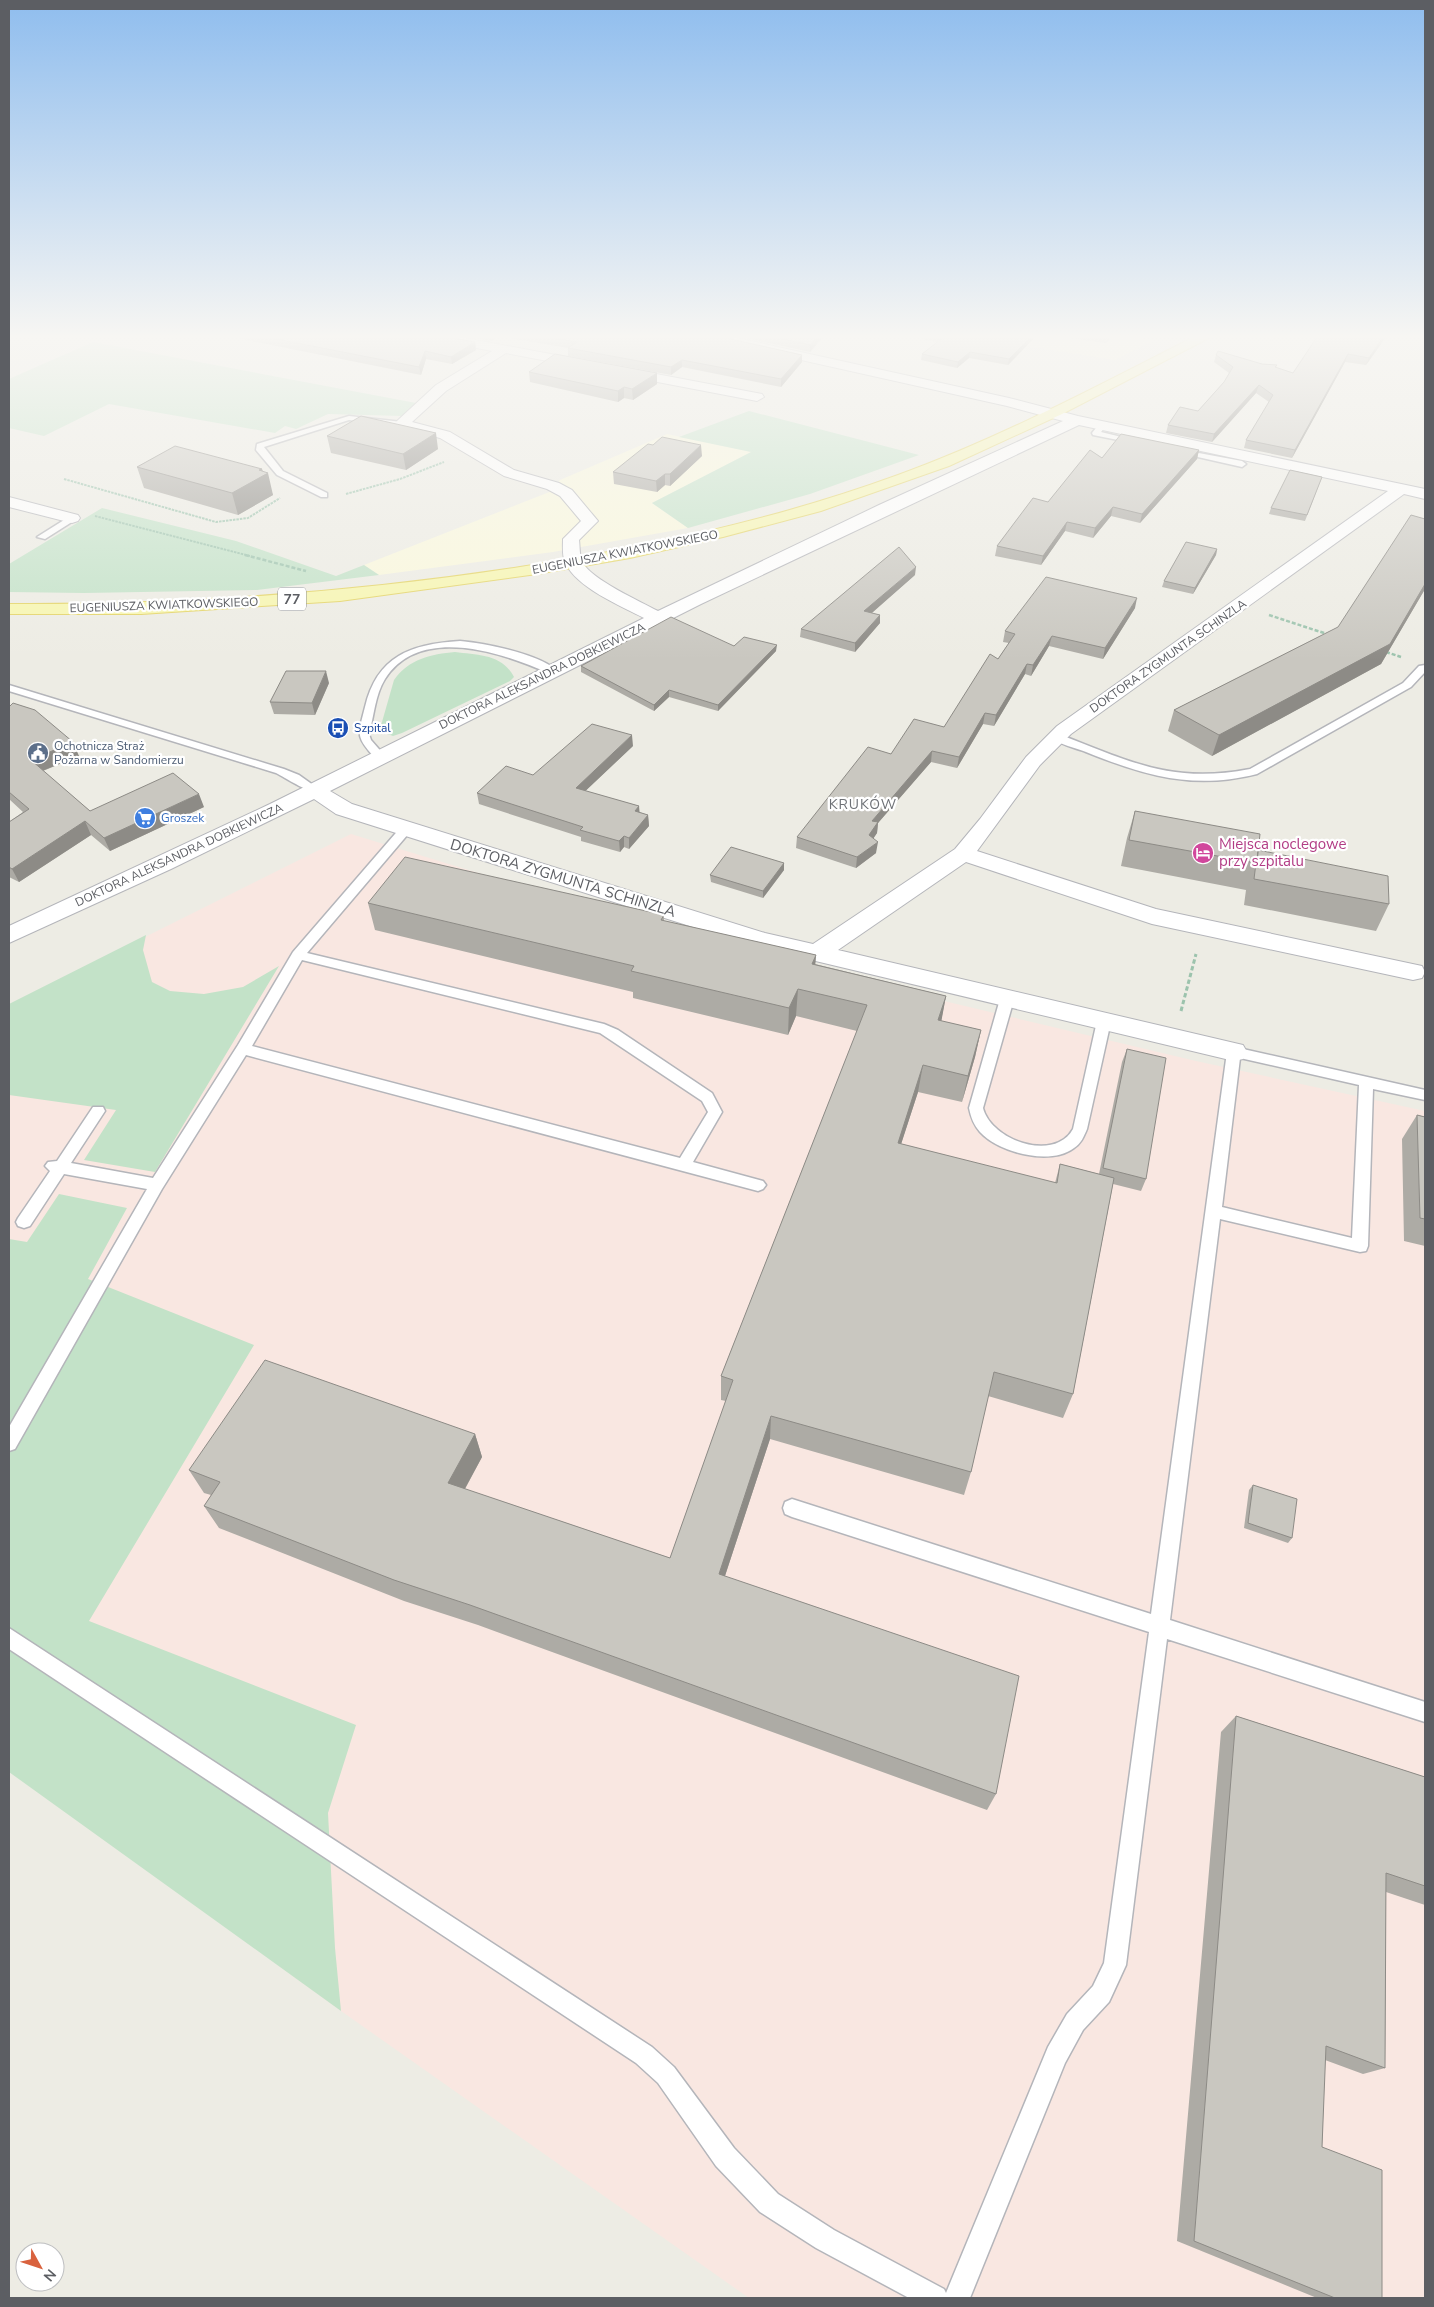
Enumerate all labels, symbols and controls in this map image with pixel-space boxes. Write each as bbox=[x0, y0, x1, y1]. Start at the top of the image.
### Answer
street label: EUGENIUSZA KWIATKOWSKIEGO bbox=[531, 526, 719, 578]
road number: 77 bbox=[278, 588, 306, 610]
street label: EUGENIUSZA KWIATKOWSKIEGO bbox=[69, 594, 259, 616]
street label: DOKTORA ZYGMUNTA SCHINZLA bbox=[1086, 595, 1250, 716]
street label: DOKTORA ALEKSANDRA DOBKIEWICZA bbox=[436, 619, 648, 733]
bus stop icon: Szpital bbox=[326, 716, 350, 740]
place label: Szpital bbox=[354, 720, 391, 736]
place label: Ochotnicza Straż Pożarna w Sandomierzu bbox=[54, 738, 184, 768]
public building icon: Ochotnicza Straż Pożarna w Sandomierzu bbox=[26, 741, 50, 765]
district label: KRUKÓW bbox=[829, 795, 897, 814]
street label: DOKTORA ALEKSANDRA DOBKIEWICZA bbox=[72, 800, 286, 910]
supermarket icon: Groszek bbox=[133, 806, 157, 830]
place label: Groszek bbox=[161, 810, 205, 826]
street label: DOKTORA ZYGMUNTA SCHINZLA bbox=[448, 834, 678, 922]
place label: Miejsca noclegowe przy szpitalu bbox=[1219, 834, 1346, 871]
hotel icon: Miejsca noclegowe przy szpitalu bbox=[1191, 841, 1215, 865]
north arrow bbox=[15, 2242, 65, 2292]
text: N bbox=[39, 2265, 60, 2285]

